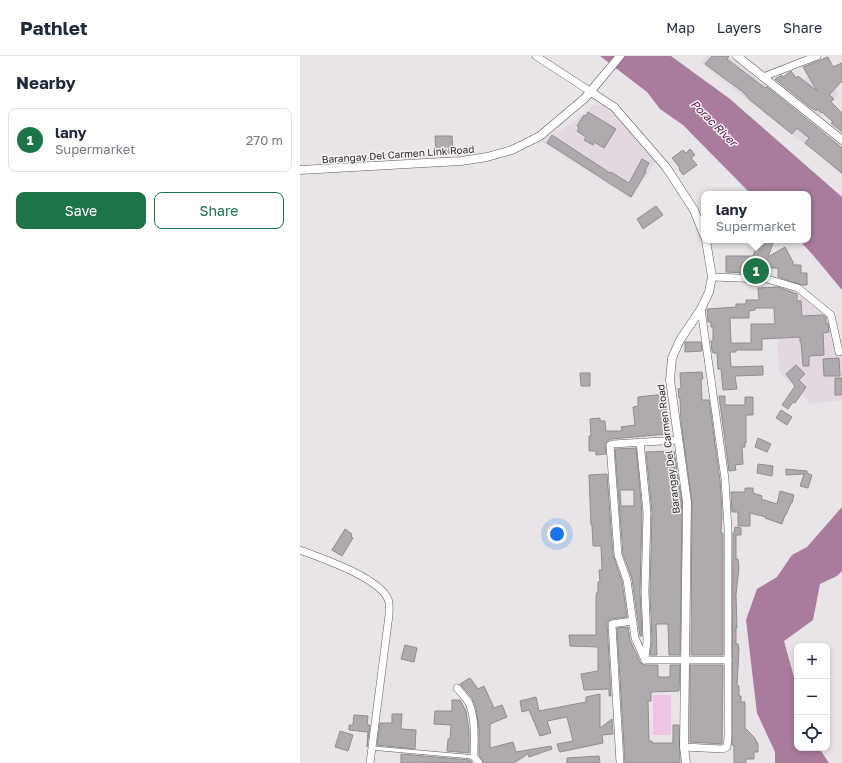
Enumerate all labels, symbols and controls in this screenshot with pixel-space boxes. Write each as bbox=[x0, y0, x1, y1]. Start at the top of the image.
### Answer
text: Pathlet bbox=[20, 16, 88, 39]
text: Map bbox=[666, 19, 695, 36]
text: Layers bbox=[717, 19, 761, 36]
text: Share bbox=[783, 19, 822, 36]
text: Nearby bbox=[16, 72, 76, 93]
water label: Porac River bbox=[689, 97, 741, 150]
text: lany bbox=[55, 123, 87, 141]
text: 1 bbox=[27, 132, 33, 148]
text: 270 m bbox=[246, 132, 283, 148]
text: Supermarket bbox=[55, 141, 136, 157]
street label: Barangay Del Carmen Link Road bbox=[321, 143, 475, 165]
popup bbox=[701, 191, 811, 243]
button: Save bbox=[16, 192, 146, 229]
button: Share bbox=[154, 192, 284, 229]
text: lany bbox=[716, 200, 747, 218]
text: Supermarket bbox=[716, 218, 796, 234]
pin: 1 bbox=[743, 256, 769, 286]
street label: Barangay Del Carmen Road bbox=[654, 384, 682, 514]
your location bbox=[547, 524, 567, 544]
map controls bbox=[794, 643, 830, 751]
button: + bbox=[794, 643, 830, 679]
button: − bbox=[794, 679, 830, 715]
button: locate bbox=[794, 715, 830, 751]

